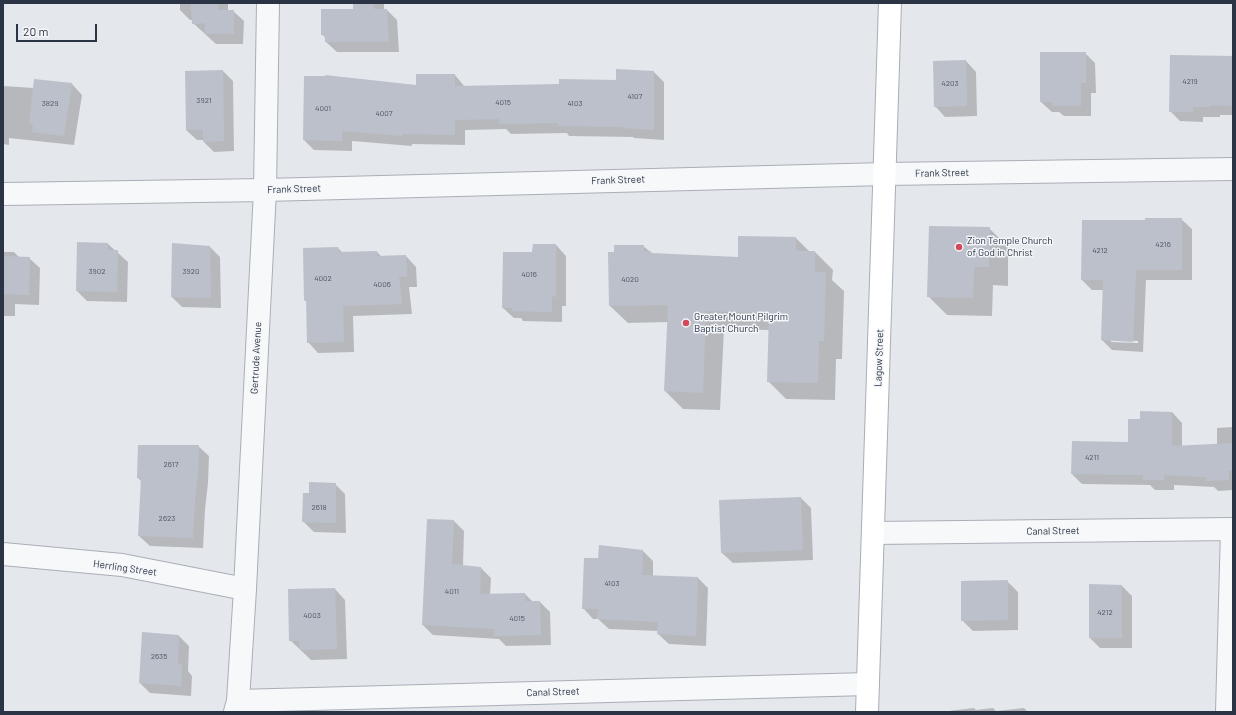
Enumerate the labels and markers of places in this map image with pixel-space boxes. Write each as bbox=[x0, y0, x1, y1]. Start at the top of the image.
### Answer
place label: Zion Temple Church of God in Christ bbox=[967, 235, 1053, 258]
marker: Zion Temple Church of God in Christ bbox=[954, 242, 964, 252]
place label: Greater Mount Pilgrim Baptist Church bbox=[694, 311, 788, 334]
marker: Greater Mount Pilgrim Baptist Church bbox=[681, 318, 691, 328]

